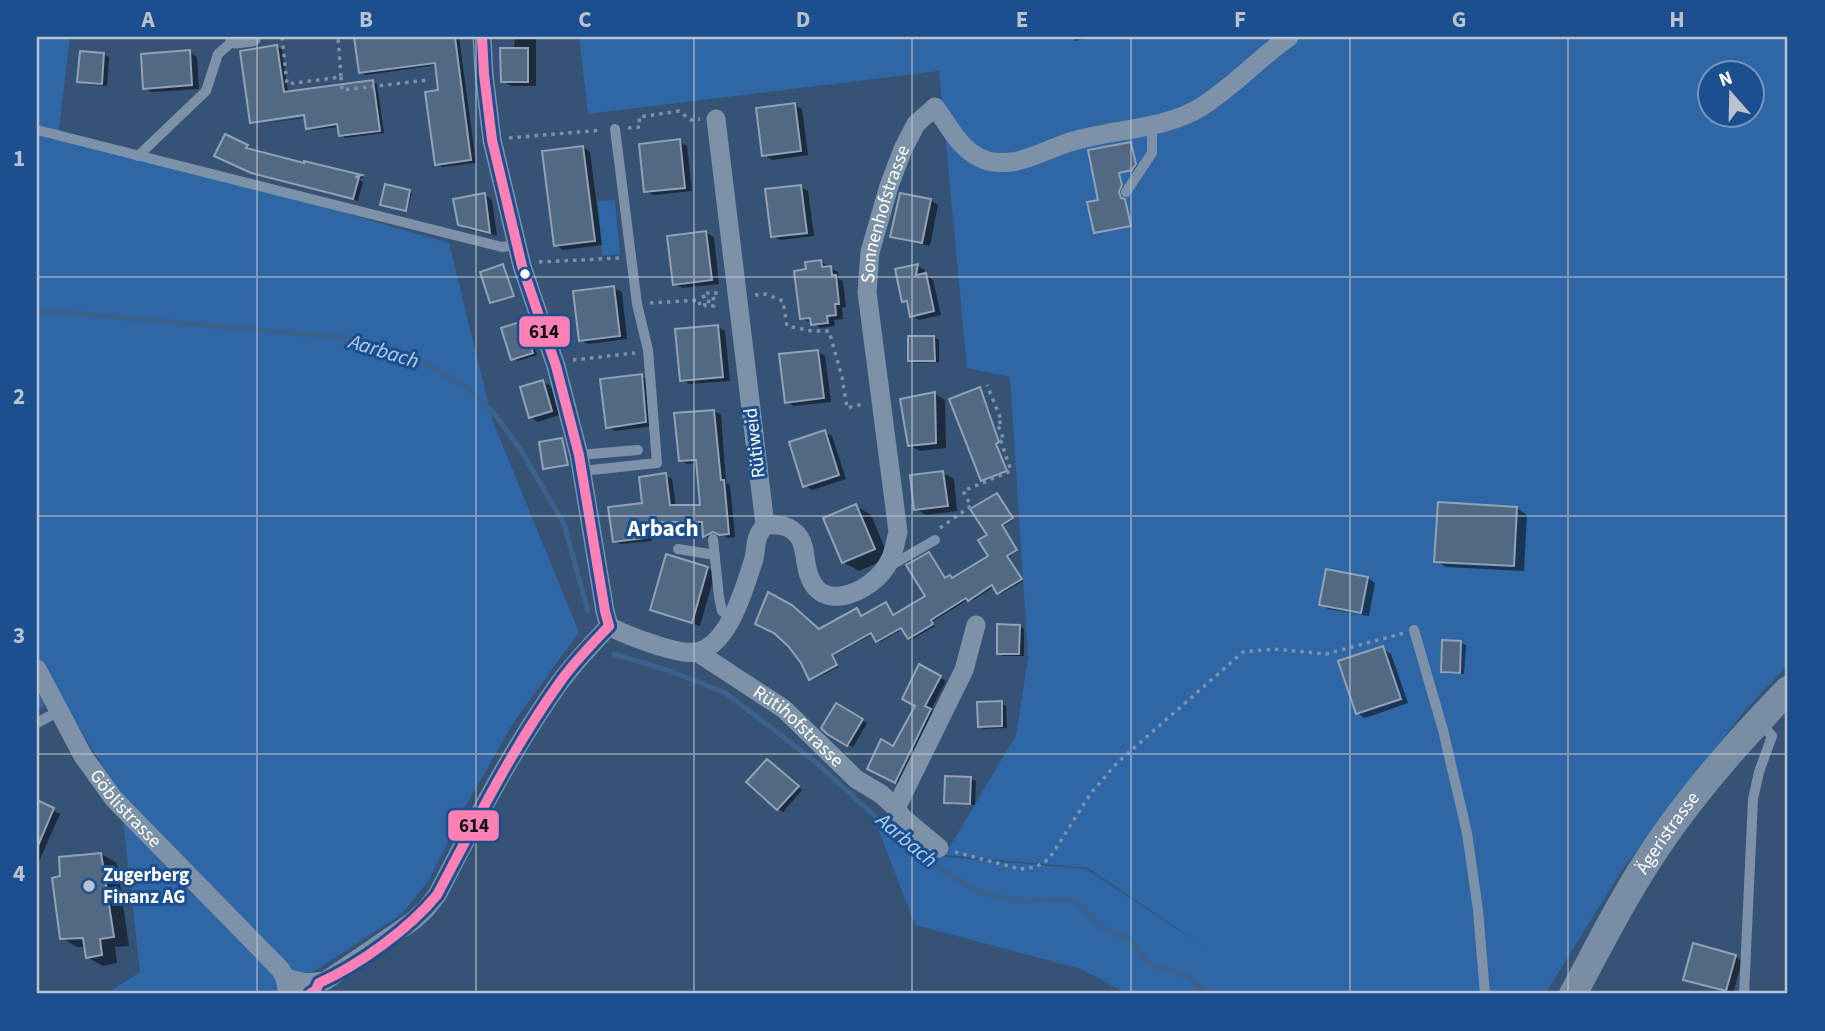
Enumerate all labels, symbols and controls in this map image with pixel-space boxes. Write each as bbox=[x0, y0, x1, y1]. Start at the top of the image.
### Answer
text: A bbox=[140, 3, 155, 36]
text: B bbox=[359, 3, 373, 36]
text: C bbox=[578, 3, 592, 36]
text: D bbox=[796, 3, 810, 36]
text: E bbox=[1016, 3, 1028, 36]
text: F bbox=[1234, 3, 1246, 36]
text: G bbox=[1452, 3, 1466, 36]
text: H bbox=[1669, 3, 1685, 36]
north arrow bbox=[1696, 60, 1766, 130]
text: N bbox=[1715, 65, 1736, 94]
street label: Sonnenhofstrasse bbox=[854, 141, 917, 284]
text: 1 bbox=[13, 142, 25, 175]
unlabelled marker bbox=[518, 267, 532, 281]
line badge: 614 bbox=[518, 315, 571, 348]
text: 614 bbox=[529, 319, 559, 346]
water label: Aarbach bbox=[343, 326, 423, 376]
text: 2 bbox=[13, 380, 25, 413]
street label: Rütiweid bbox=[737, 406, 773, 480]
district label: Arbach bbox=[626, 512, 699, 545]
text: 3 bbox=[13, 619, 25, 652]
street label: Rütihofstrasse bbox=[748, 679, 850, 774]
street label: Göblistrasse bbox=[83, 763, 168, 854]
street label: Ägeristrasse bbox=[1629, 786, 1706, 879]
water label: Aarbach bbox=[868, 804, 944, 875]
line badge: 614 bbox=[447, 809, 500, 842]
text: 614 bbox=[459, 813, 489, 840]
text: 4 bbox=[13, 857, 25, 890]
place label: Zugerberg Finanz AG bbox=[103, 862, 189, 911]
marker: Zugerberg Finanz AG bbox=[81, 878, 97, 894]

